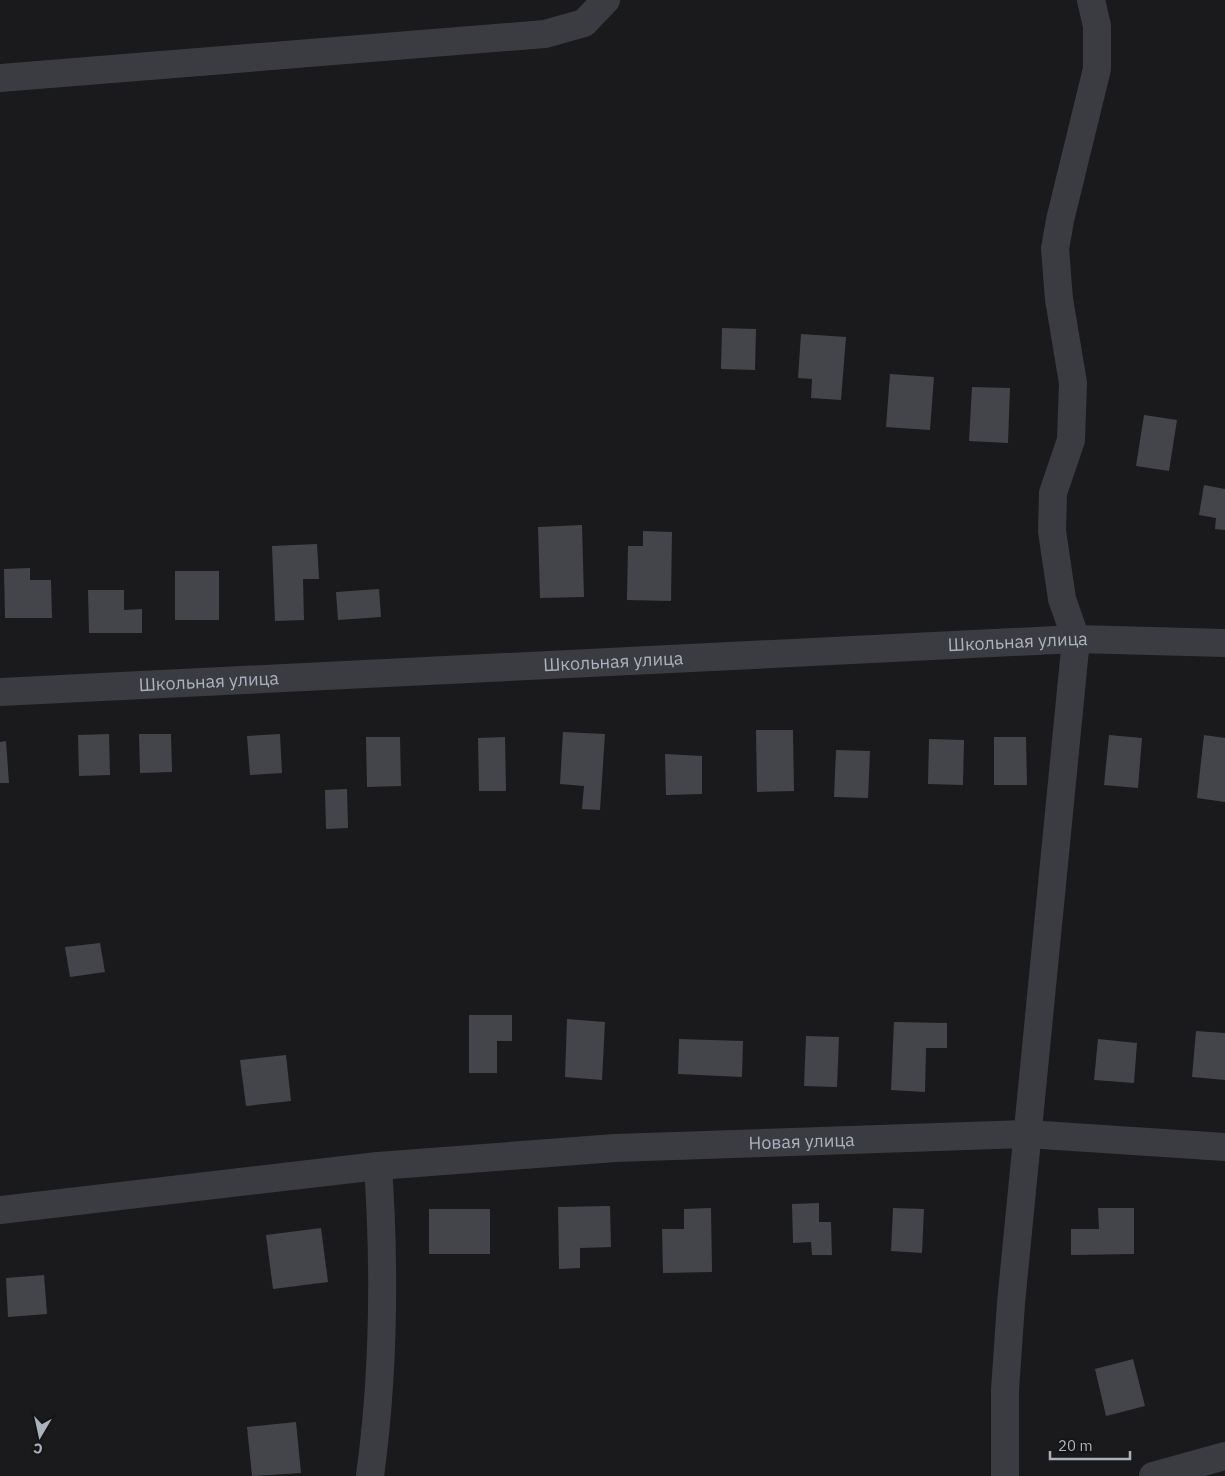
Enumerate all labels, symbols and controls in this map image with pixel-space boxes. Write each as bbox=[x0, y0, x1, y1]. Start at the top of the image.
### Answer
street label: Школьная улица bbox=[947, 627, 1089, 656]
street label: Школьная улица bbox=[543, 646, 684, 676]
street label: Школьная улица bbox=[138, 666, 280, 696]
street label: Новая улица bbox=[748, 1128, 855, 1154]
north arrow bbox=[15, 1411, 65, 1461]
scale bar bbox=[1050, 1428, 1130, 1460]
text: 20 m bbox=[1058, 1436, 1093, 1455]
text: С bbox=[32, 1439, 44, 1458]

